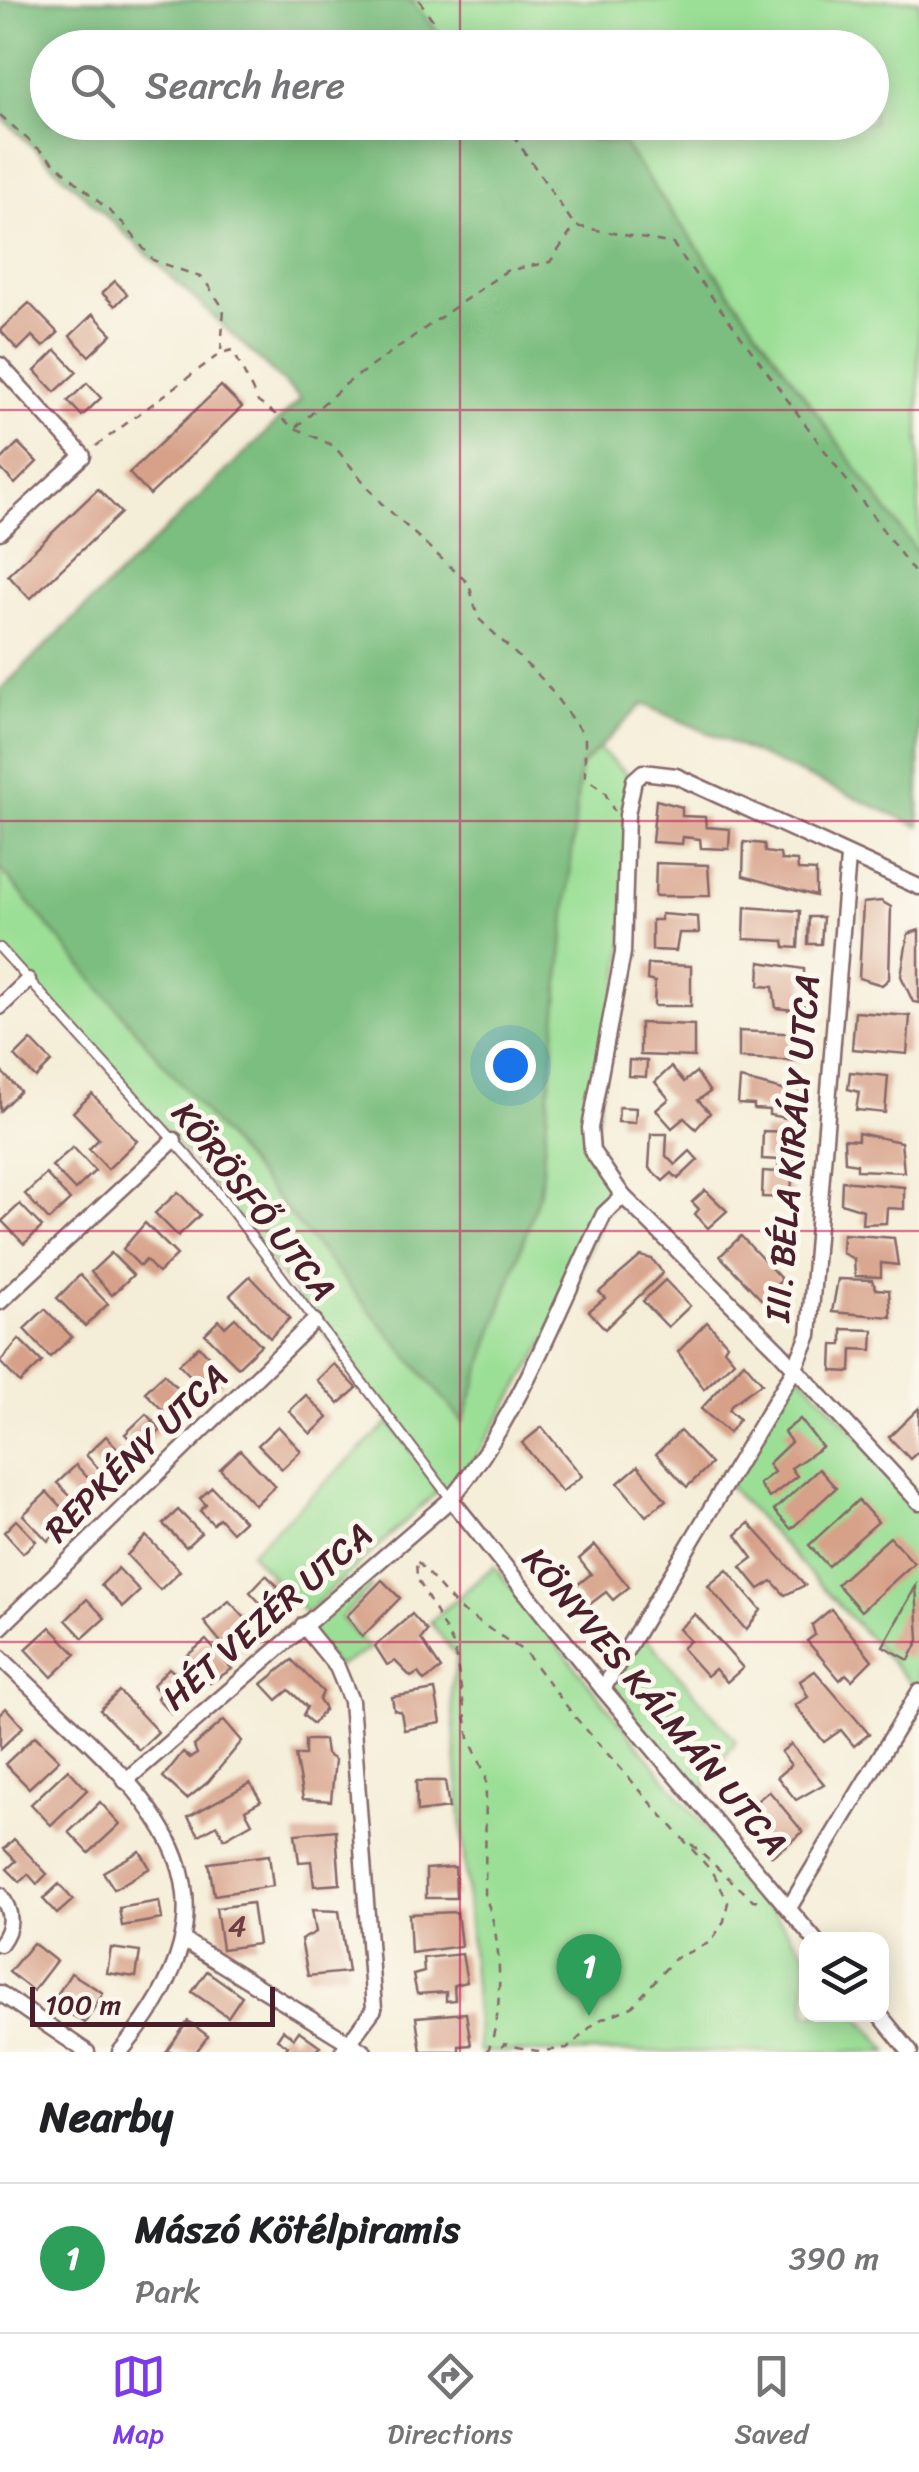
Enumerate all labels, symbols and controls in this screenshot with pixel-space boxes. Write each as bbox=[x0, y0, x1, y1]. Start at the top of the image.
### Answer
search box bbox=[30, 30, 889, 140]
text: Search here bbox=[145, 52, 345, 119]
icon: search bbox=[65, 58, 120, 113]
street label: III. BÉLA KIRÁLY UTCA bbox=[746, 972, 838, 1325]
your location bbox=[485, 1040, 536, 1091]
street label: KÖRÖSFŐ UTCA bbox=[155, 1087, 353, 1315]
street label: REPKÉNY UTCA bbox=[29, 1348, 243, 1558]
street label: HÉT VEZÉR UTCA bbox=[147, 1506, 387, 1726]
street label: KÖNYVES KÁLMÁN UTCA bbox=[506, 1532, 804, 1870]
house number: 4 bbox=[228, 1899, 246, 1953]
map controls bbox=[799, 1932, 889, 2022]
button: layers bbox=[799, 1932, 889, 2022]
pin: 1 bbox=[556, 1934, 622, 2016]
text: 100 m bbox=[45, 1980, 121, 2029]
scale bar bbox=[30, 1982, 275, 2026]
text: Nearby bbox=[40, 2080, 173, 2154]
text: Mászó Kötélpiramis bbox=[135, 2196, 460, 2263]
text: 1 bbox=[66, 2230, 79, 2287]
text: 390 m bbox=[789, 2230, 879, 2287]
text: Park bbox=[135, 2263, 201, 2320]
tab: Map bbox=[111, 2349, 166, 2458]
tab: Directions bbox=[387, 2349, 513, 2458]
tab: Saved bbox=[734, 2349, 808, 2458]

